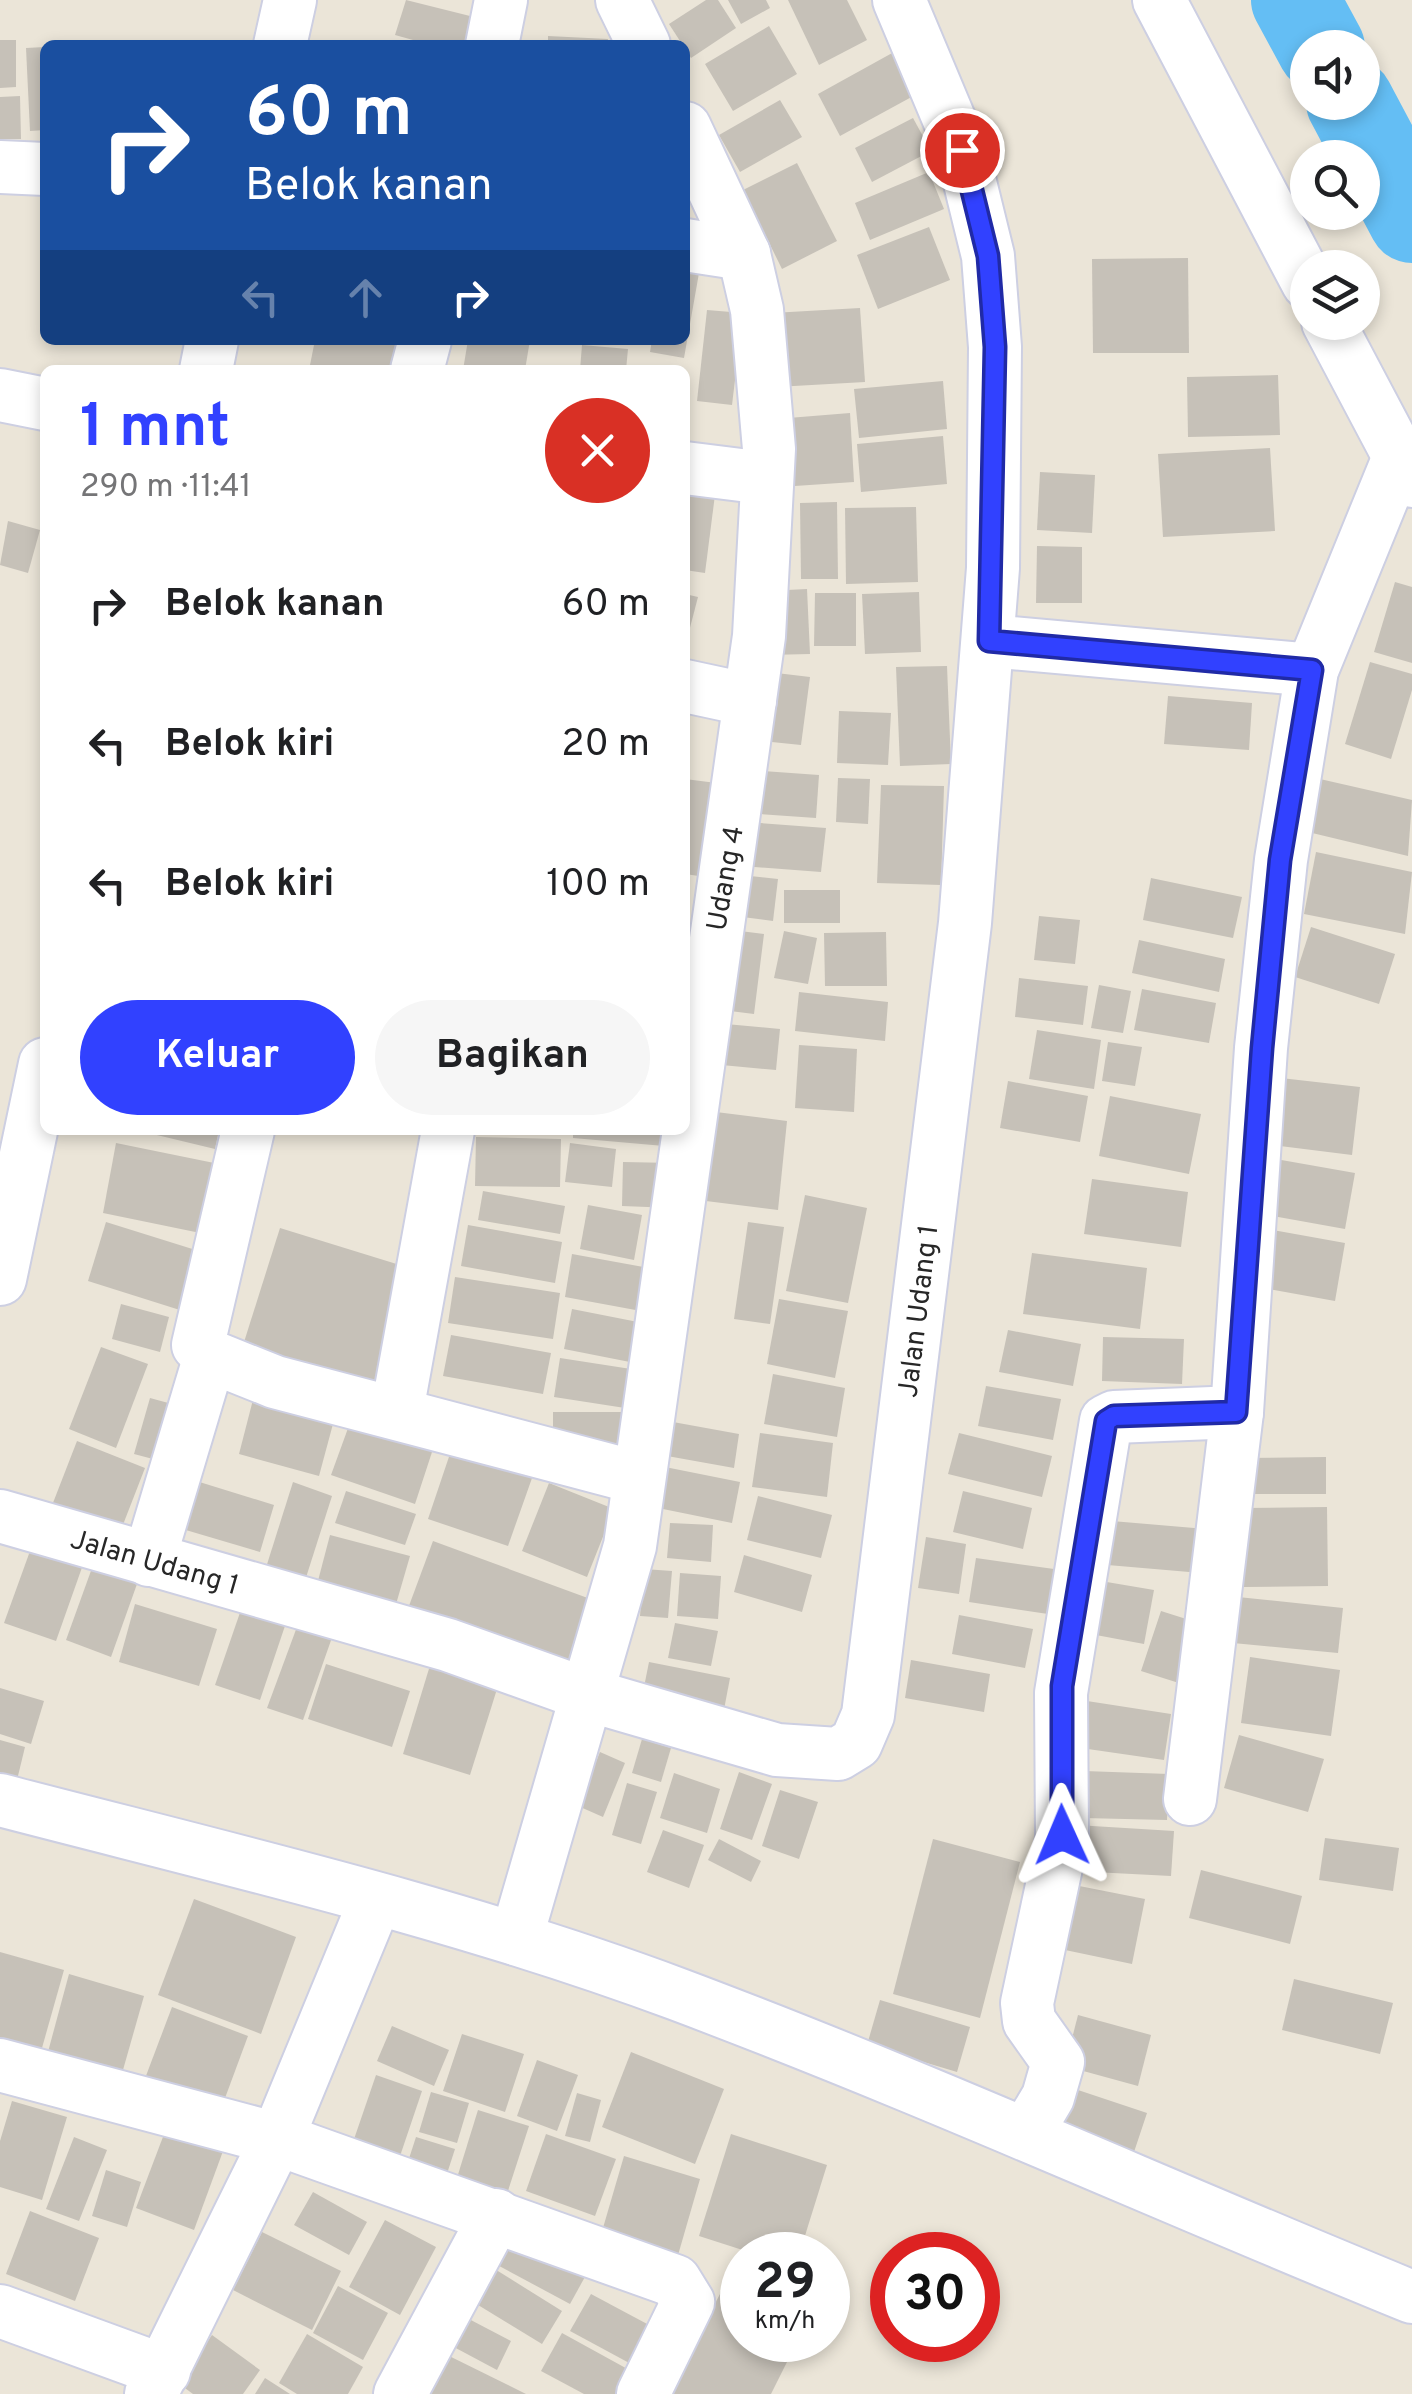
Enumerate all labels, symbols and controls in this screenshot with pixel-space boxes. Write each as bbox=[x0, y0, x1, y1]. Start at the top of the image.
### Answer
map controls bbox=[1290, 30, 1380, 340]
button: sound bbox=[1290, 30, 1380, 120]
text: 60 m bbox=[245, 72, 413, 161]
icon: right bbox=[80, 80, 210, 210]
pin bbox=[920, 108, 1005, 193]
icon: arrive bbox=[935, 123, 990, 178]
button: search bbox=[1290, 140, 1380, 230]
text: Belok kanan bbox=[245, 159, 493, 216]
button: layers bbox=[1290, 250, 1380, 340]
icon: left bbox=[233, 270, 288, 325]
icon: ahead bbox=[338, 270, 393, 325]
icon: right bbox=[443, 270, 498, 325]
text: 1 mnt bbox=[80, 392, 230, 468]
button: close bbox=[545, 398, 650, 503]
text: 290 m · 11:41 bbox=[80, 468, 252, 508]
icon: right bbox=[80, 578, 135, 633]
text: Belok kanan bbox=[165, 581, 384, 630]
text: 60 m bbox=[562, 581, 650, 630]
icon: left bbox=[80, 718, 135, 773]
text: Belok kiri bbox=[165, 721, 334, 770]
text: 20 m bbox=[561, 721, 650, 770]
street label: Udang 4 bbox=[700, 823, 754, 934]
icon: left bbox=[80, 858, 135, 913]
text: Belok kiri bbox=[165, 861, 334, 910]
text: 100 m bbox=[546, 861, 650, 910]
button: Keluar bbox=[80, 1000, 355, 1115]
button: Bagikan bbox=[375, 1000, 650, 1115]
street label: Jalan Udang 1 bbox=[892, 1223, 948, 1400]
street label: Jalan Udang 1 bbox=[66, 1523, 243, 1605]
position arrow bbox=[1010, 1783, 1114, 1887]
speed limit sign: 30 bbox=[870, 2232, 1000, 2362]
text: 29 bbox=[754, 2253, 816, 2316]
text: km/h bbox=[755, 2306, 815, 2338]

